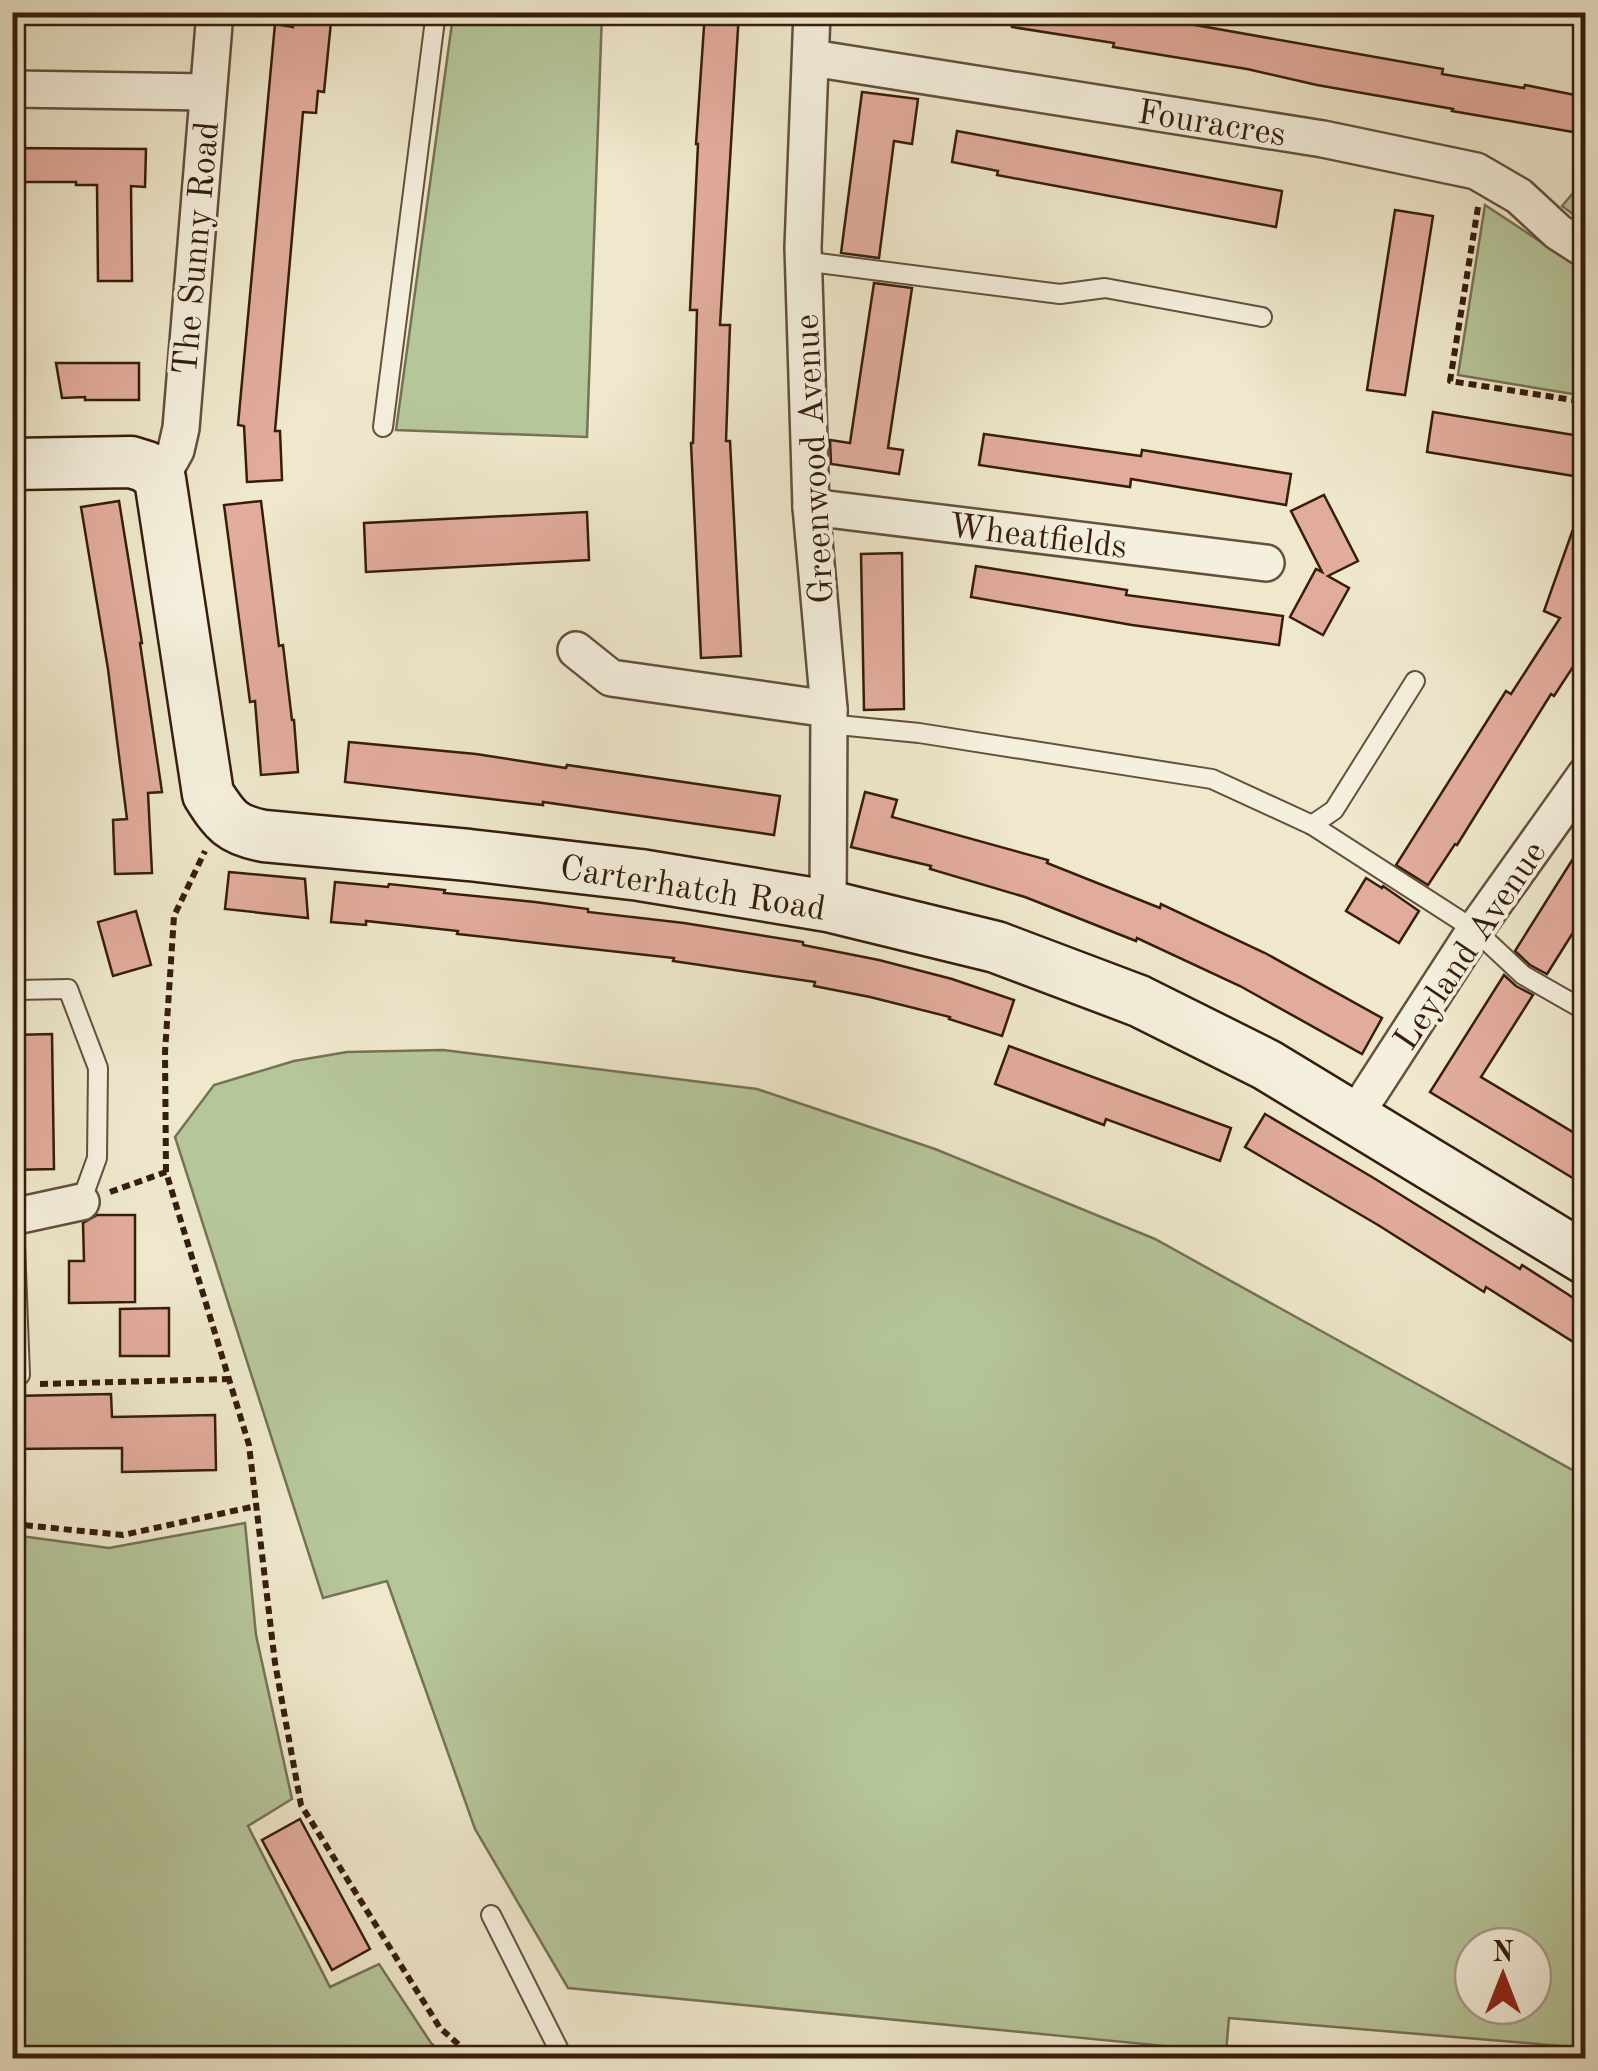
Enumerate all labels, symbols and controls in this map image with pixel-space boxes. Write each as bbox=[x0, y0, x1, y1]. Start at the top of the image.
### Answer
street label: Fouracres bbox=[1135, 95, 1288, 153]
street label: The Sunny Road bbox=[169, 120, 226, 376]
street label: Greenwood Avenue bbox=[790, 313, 841, 605]
street label: Wheatfields bbox=[946, 509, 1129, 566]
street label: Leyland Avenue bbox=[1389, 836, 1554, 1057]
street label: Carterhatch Road bbox=[557, 851, 828, 928]
north arrow bbox=[1453, 1926, 1553, 2026]
text: N bbox=[1492, 1940, 1514, 1968]

